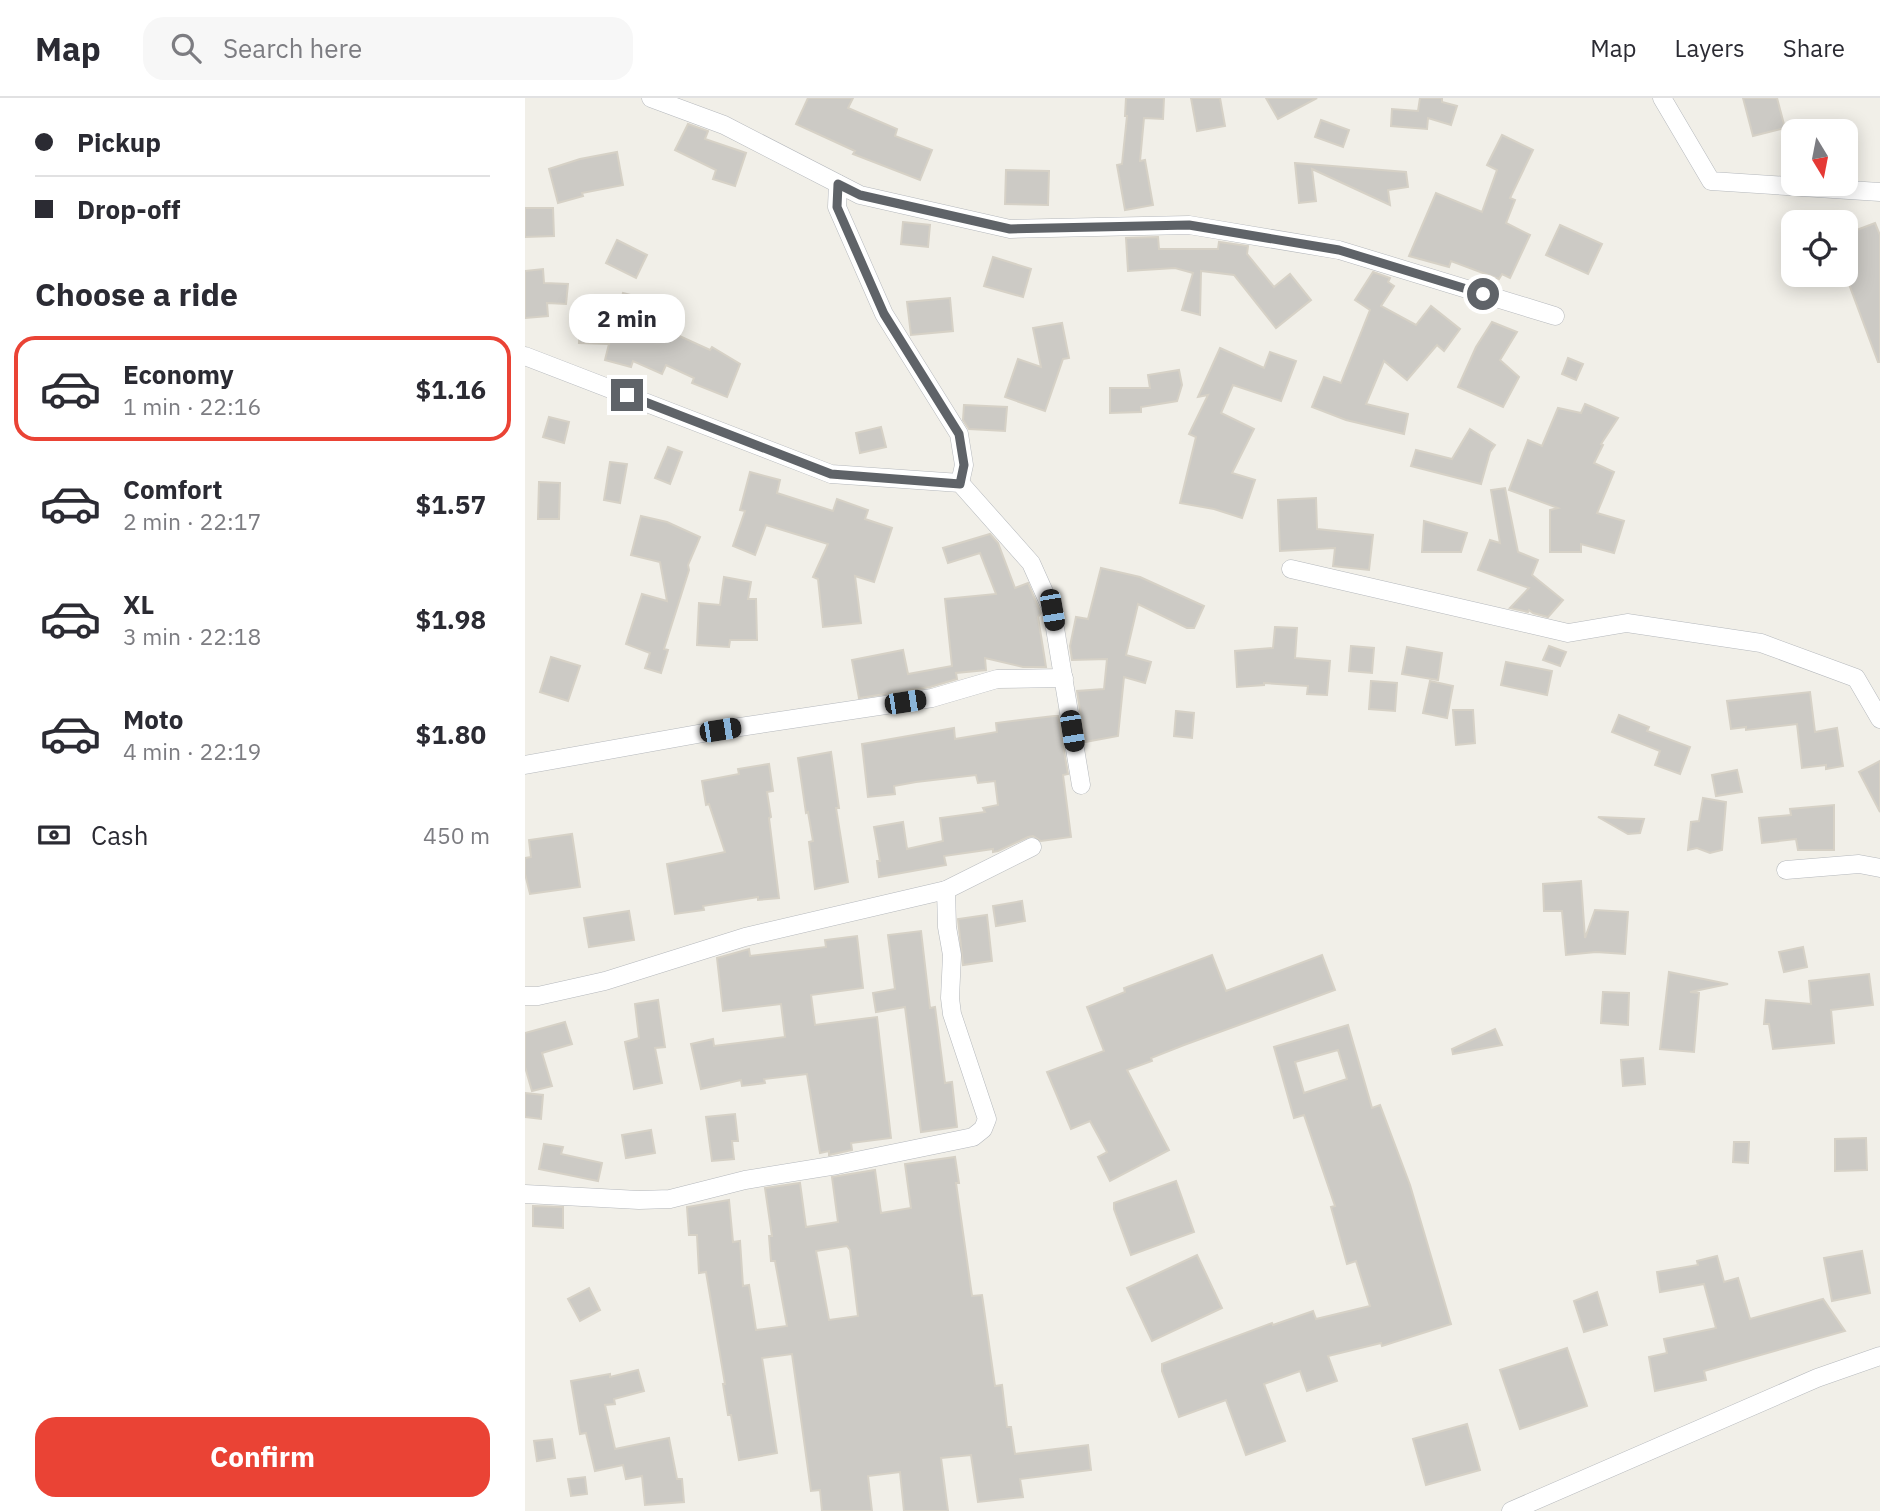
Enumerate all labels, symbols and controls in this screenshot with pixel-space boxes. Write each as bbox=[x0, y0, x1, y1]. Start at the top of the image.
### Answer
search box bbox=[143, 17, 633, 80]
text: Map bbox=[35, 27, 101, 70]
icon: search bbox=[167, 29, 205, 67]
text: Search here bbox=[223, 31, 362, 65]
text: Map bbox=[1590, 32, 1637, 64]
text: Layers bbox=[1675, 32, 1745, 64]
text: Share bbox=[1783, 32, 1845, 64]
north arrow bbox=[1781, 119, 1859, 196]
map controls bbox=[1781, 119, 1858, 287]
text: Pickup bbox=[77, 125, 161, 159]
text: Drop-off bbox=[77, 192, 180, 226]
button: locate bbox=[1781, 210, 1858, 287]
text: Choose a ride bbox=[35, 273, 238, 315]
route start bbox=[1467, 278, 1499, 310]
callout: 2 min bbox=[569, 294, 685, 342]
text: 2 min bbox=[597, 303, 657, 333]
icon: car bbox=[39, 357, 102, 420]
text: Economy bbox=[123, 357, 234, 391]
text: $1.16 bbox=[416, 372, 486, 406]
route end bbox=[611, 379, 643, 411]
text: 1 min · 22:16 bbox=[123, 391, 261, 421]
icon: car bbox=[39, 472, 102, 535]
text: Comfort bbox=[123, 472, 222, 506]
text: $1.57 bbox=[416, 487, 486, 521]
text: 2 min · 22:17 bbox=[123, 506, 261, 536]
icon: car bbox=[39, 587, 102, 650]
text: XL bbox=[123, 587, 154, 621]
car bbox=[1039, 587, 1066, 633]
text: $1.98 bbox=[416, 602, 486, 636]
text: 3 min · 22:18 bbox=[123, 621, 261, 651]
car bbox=[883, 688, 928, 716]
icon: car bbox=[39, 702, 102, 765]
text: Moto bbox=[123, 702, 183, 736]
car bbox=[1059, 709, 1086, 753]
car bbox=[698, 716, 743, 744]
text: $1.80 bbox=[416, 717, 486, 751]
text: 4 min · 22:19 bbox=[123, 736, 261, 766]
icon: cash bbox=[35, 816, 73, 854]
text: Cash bbox=[91, 818, 148, 852]
text: 450 m bbox=[423, 820, 490, 850]
button: Confirm bbox=[35, 1417, 490, 1497]

